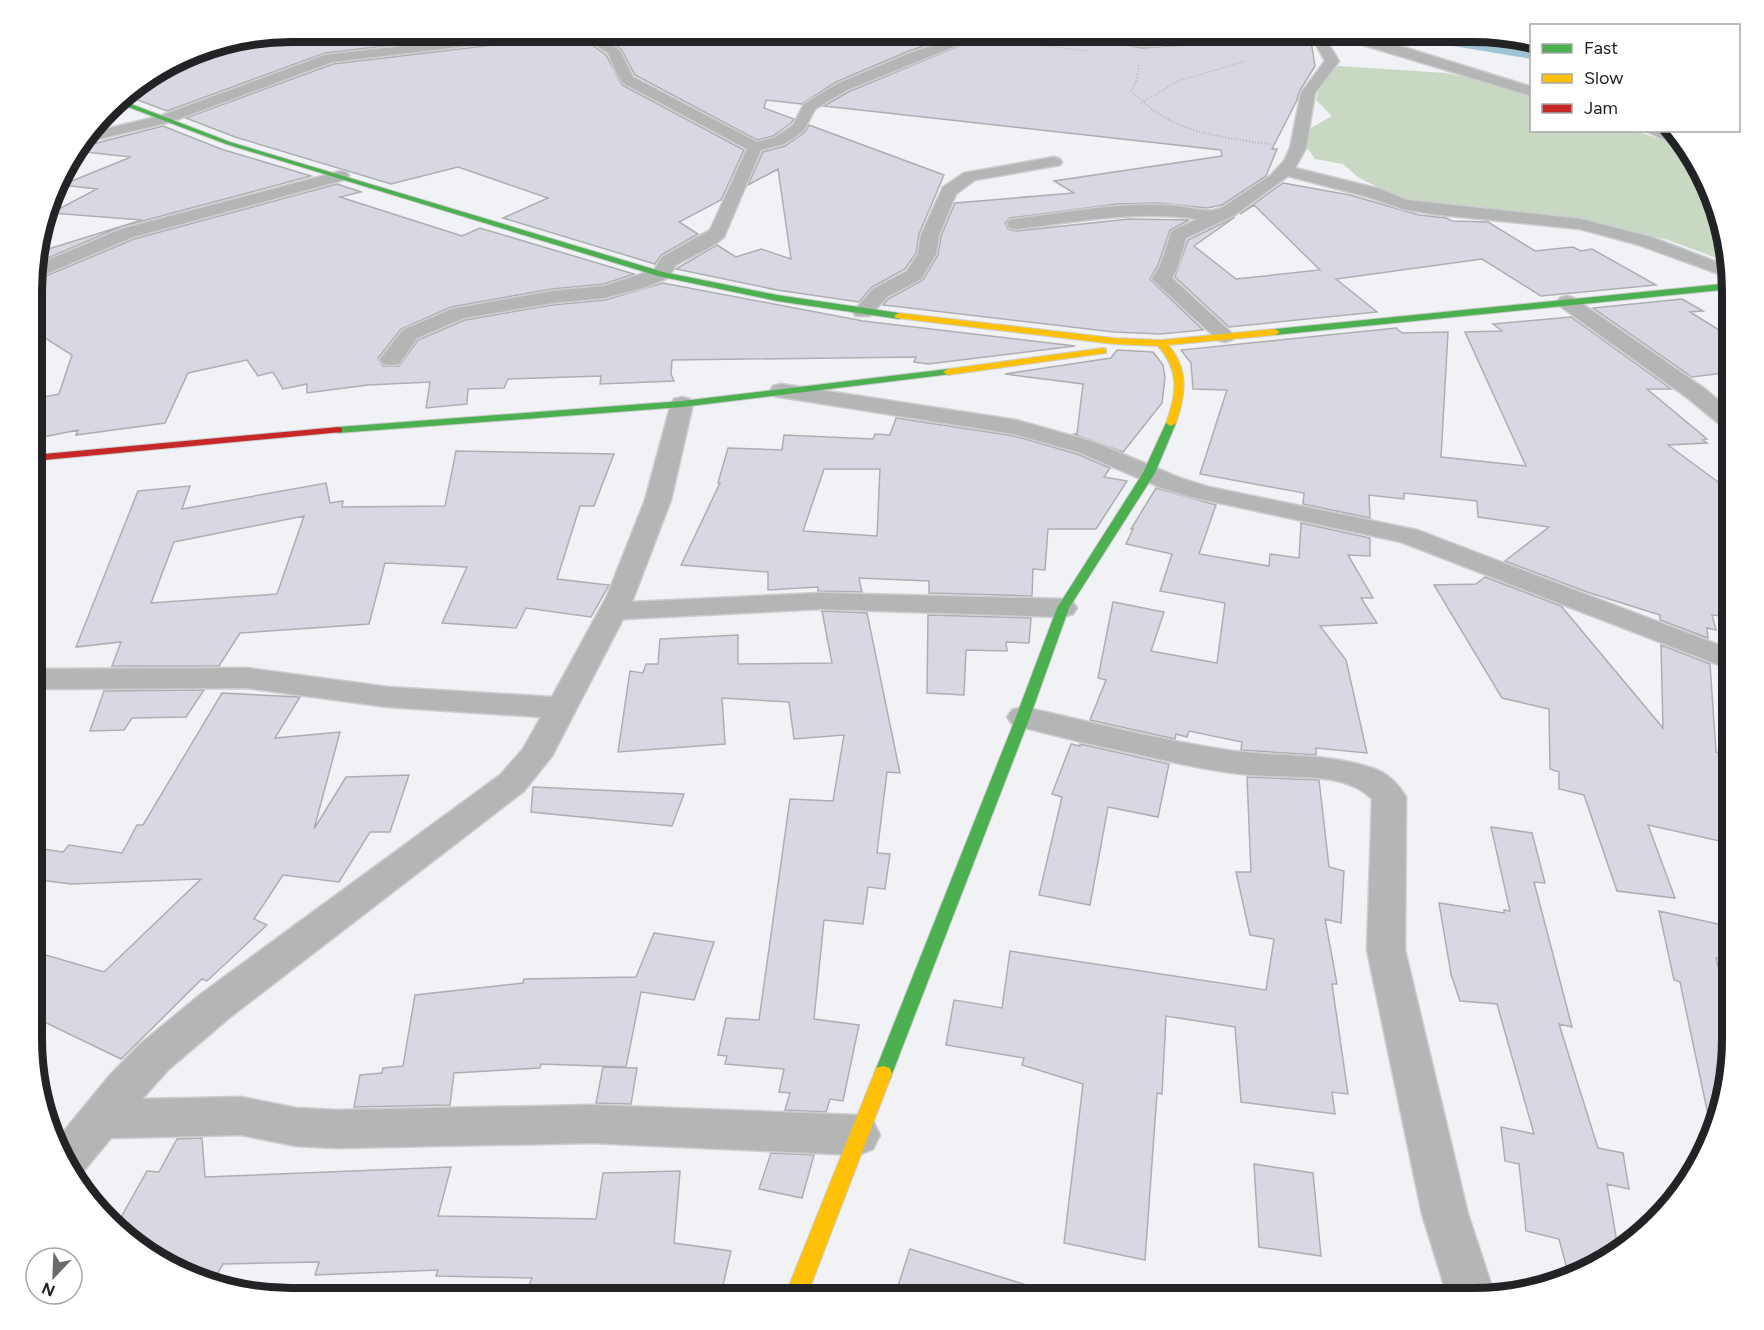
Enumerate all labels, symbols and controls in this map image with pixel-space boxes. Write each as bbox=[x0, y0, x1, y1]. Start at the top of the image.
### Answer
legend bbox=[1530, 24, 1740, 132]
text: Fast bbox=[1584, 37, 1618, 59]
text: Slow bbox=[1584, 67, 1623, 89]
text: Jam bbox=[1584, 97, 1618, 119]
north arrow bbox=[24, 1246, 84, 1306]
text: N bbox=[39, 1278, 58, 1301]

